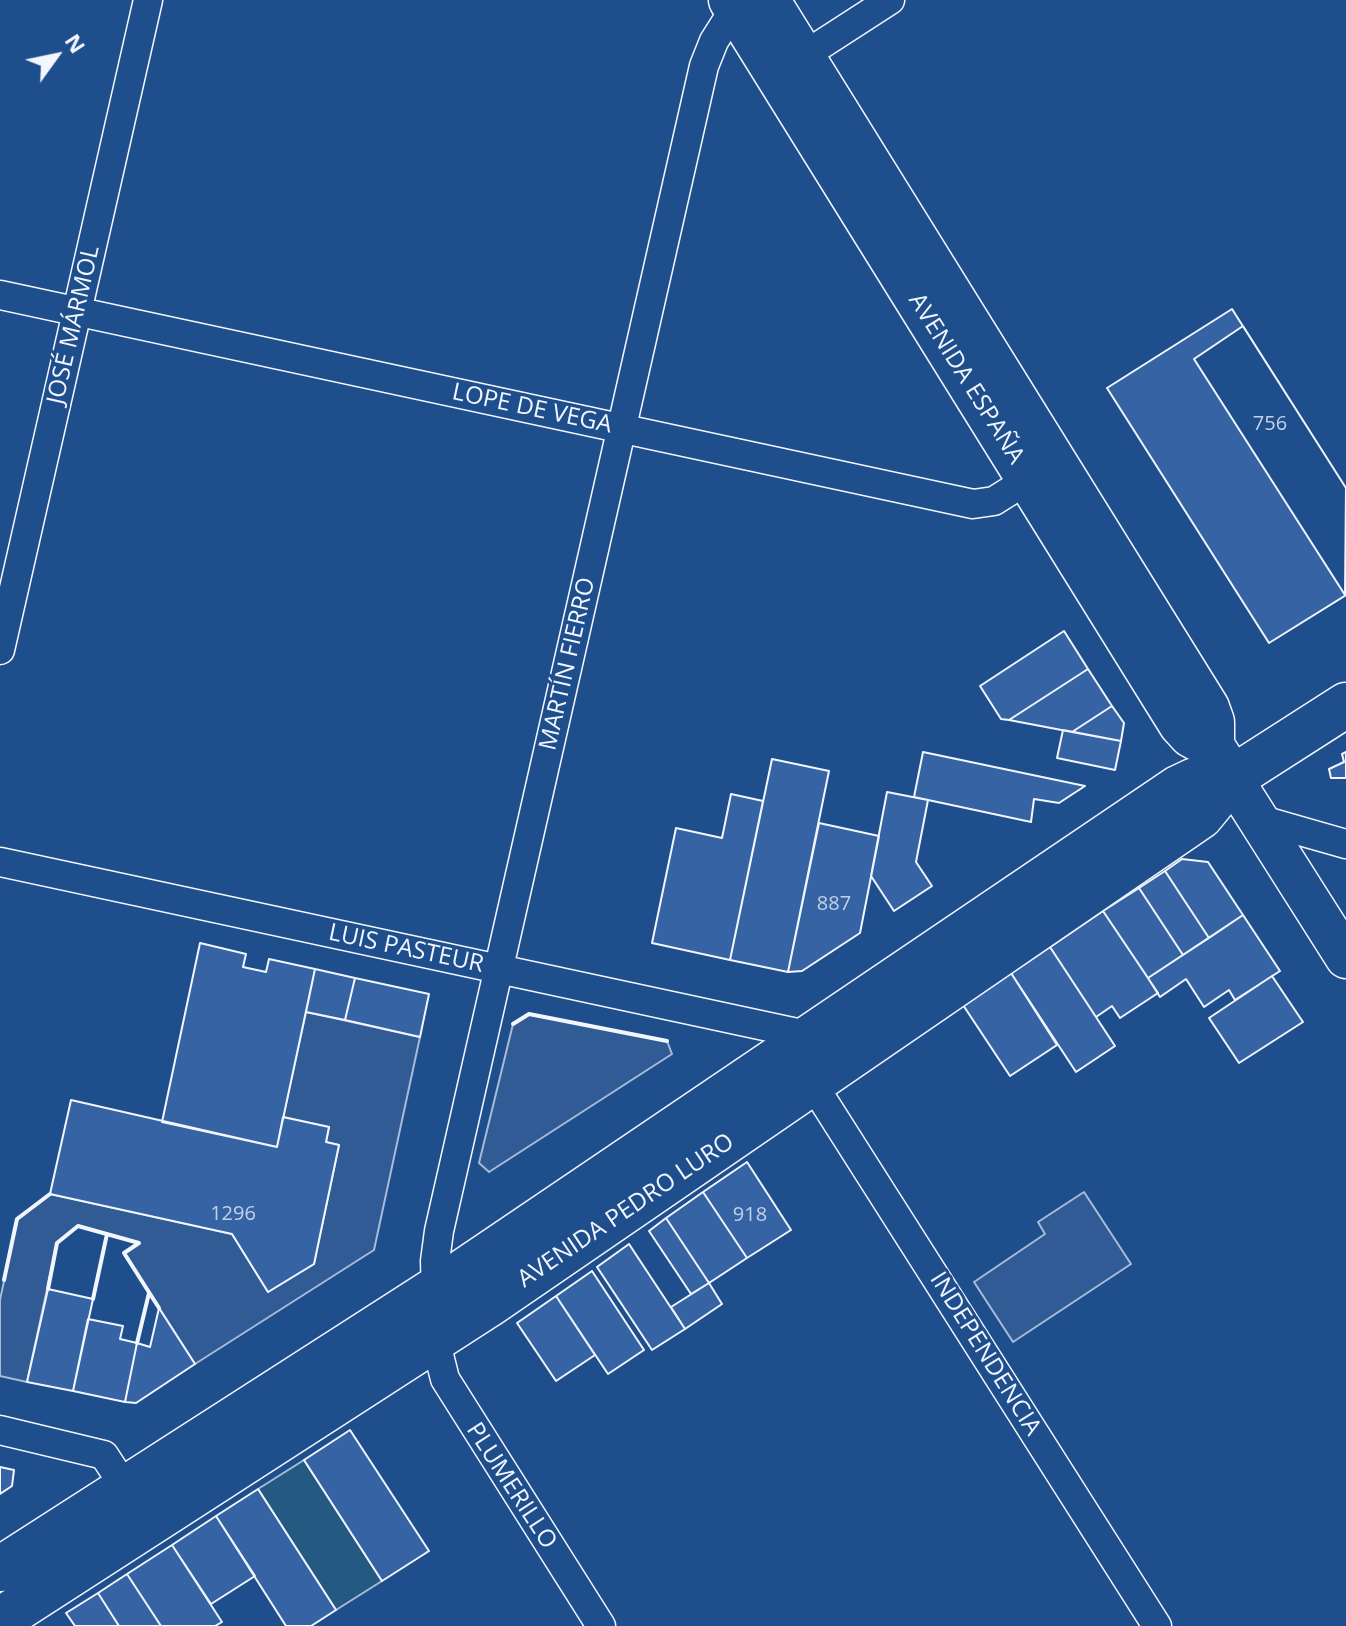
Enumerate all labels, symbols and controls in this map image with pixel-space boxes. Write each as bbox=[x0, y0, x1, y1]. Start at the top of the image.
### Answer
north arrow bbox=[16, 16, 96, 96]
text: N bbox=[59, 27, 94, 59]
street label: JOSÉ MÁRMOL bbox=[42, 243, 106, 407]
street label: AVENIDA ESPAÑA bbox=[902, 288, 1030, 470]
street label: LOPE DE VEGA bbox=[450, 378, 614, 440]
house number: 756 bbox=[1253, 412, 1287, 436]
street label: MARTÍN FIERRO bbox=[534, 575, 602, 753]
house number: 887 bbox=[817, 892, 851, 916]
street label: LUIS PASTEUR bbox=[326, 919, 486, 979]
street label: AVENIDA PEDRO LURO bbox=[512, 1128, 740, 1294]
house number: 1296 bbox=[210, 1202, 256, 1226]
house number: 918 bbox=[733, 1203, 767, 1227]
street label: INDEPENDENCIA bbox=[923, 1267, 1047, 1441]
street label: PLUMERILLO bbox=[460, 1418, 562, 1554]

